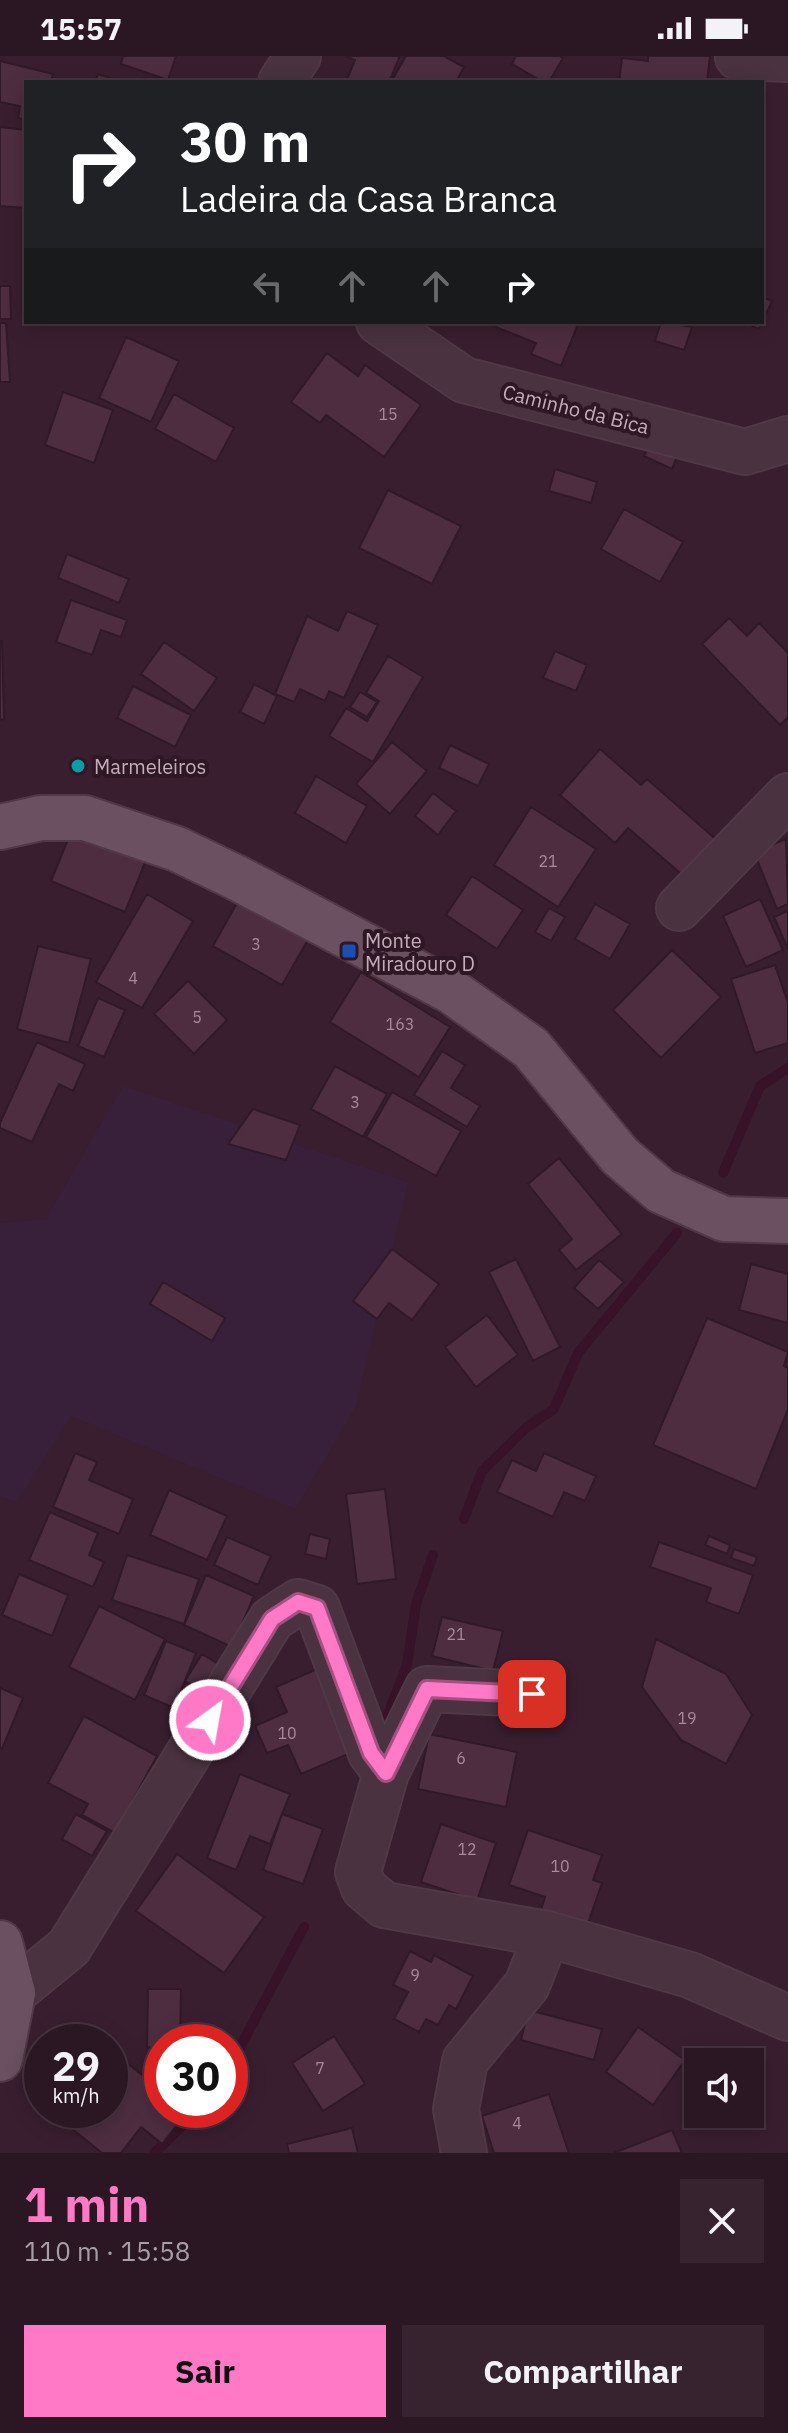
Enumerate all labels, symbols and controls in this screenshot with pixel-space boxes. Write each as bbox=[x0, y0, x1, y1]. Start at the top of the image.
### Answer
text: 15:57 bbox=[40, 9, 122, 48]
text: 30 m bbox=[180, 105, 310, 177]
icon: right bbox=[48, 112, 152, 216]
text: Ladeira da Casa Branca bbox=[180, 175, 557, 222]
icon: left bbox=[246, 264, 290, 308]
icon: ahead bbox=[330, 264, 374, 308]
icon: ahead bbox=[414, 264, 458, 308]
icon: right bbox=[498, 264, 542, 308]
street label: Caminho da Bica bbox=[500, 378, 652, 440]
house number: 15 bbox=[378, 404, 398, 424]
place label: Marmeleiros bbox=[94, 753, 206, 780]
marker: Marmeleiros bbox=[69, 757, 87, 775]
house number: 21 bbox=[538, 851, 558, 871]
place label: Monte Miradouro D bbox=[365, 927, 475, 977]
house number: 3 bbox=[251, 934, 261, 954]
marker: Monte Miradouro D bbox=[340, 942, 358, 960]
house number: 4 bbox=[128, 968, 138, 988]
house number: 5 bbox=[192, 1007, 202, 1027]
house number: 163 bbox=[386, 1014, 414, 1034]
house number: 3 bbox=[350, 1092, 360, 1112]
house number: 21 bbox=[446, 1624, 466, 1644]
pin bbox=[498, 1660, 566, 1728]
icon: arrive bbox=[510, 1672, 554, 1716]
position arrow bbox=[168, 1678, 252, 1762]
house number: 19 bbox=[677, 1708, 697, 1728]
house number: 10 bbox=[277, 1723, 297, 1743]
house number: 6 bbox=[456, 1748, 466, 1768]
house number: 12 bbox=[457, 1839, 477, 1859]
house number: 10 bbox=[550, 1856, 570, 1876]
house number: 9 bbox=[410, 1965, 420, 1985]
speed limit sign: 30 bbox=[144, 2024, 248, 2128]
text: 29 bbox=[52, 2040, 100, 2092]
map controls bbox=[684, 2048, 764, 2128]
button: sound bbox=[684, 2048, 764, 2128]
house number: 7 bbox=[315, 2058, 325, 2078]
text: km/h bbox=[52, 2082, 100, 2109]
house number: 4 bbox=[512, 2113, 522, 2133]
text: 1 min bbox=[24, 2173, 149, 2235]
button: close bbox=[680, 2179, 764, 2263]
text: 110 m · 15:58 bbox=[24, 2234, 190, 2268]
button: Sair bbox=[24, 2325, 386, 2417]
button: Compartilhar bbox=[402, 2325, 764, 2417]

